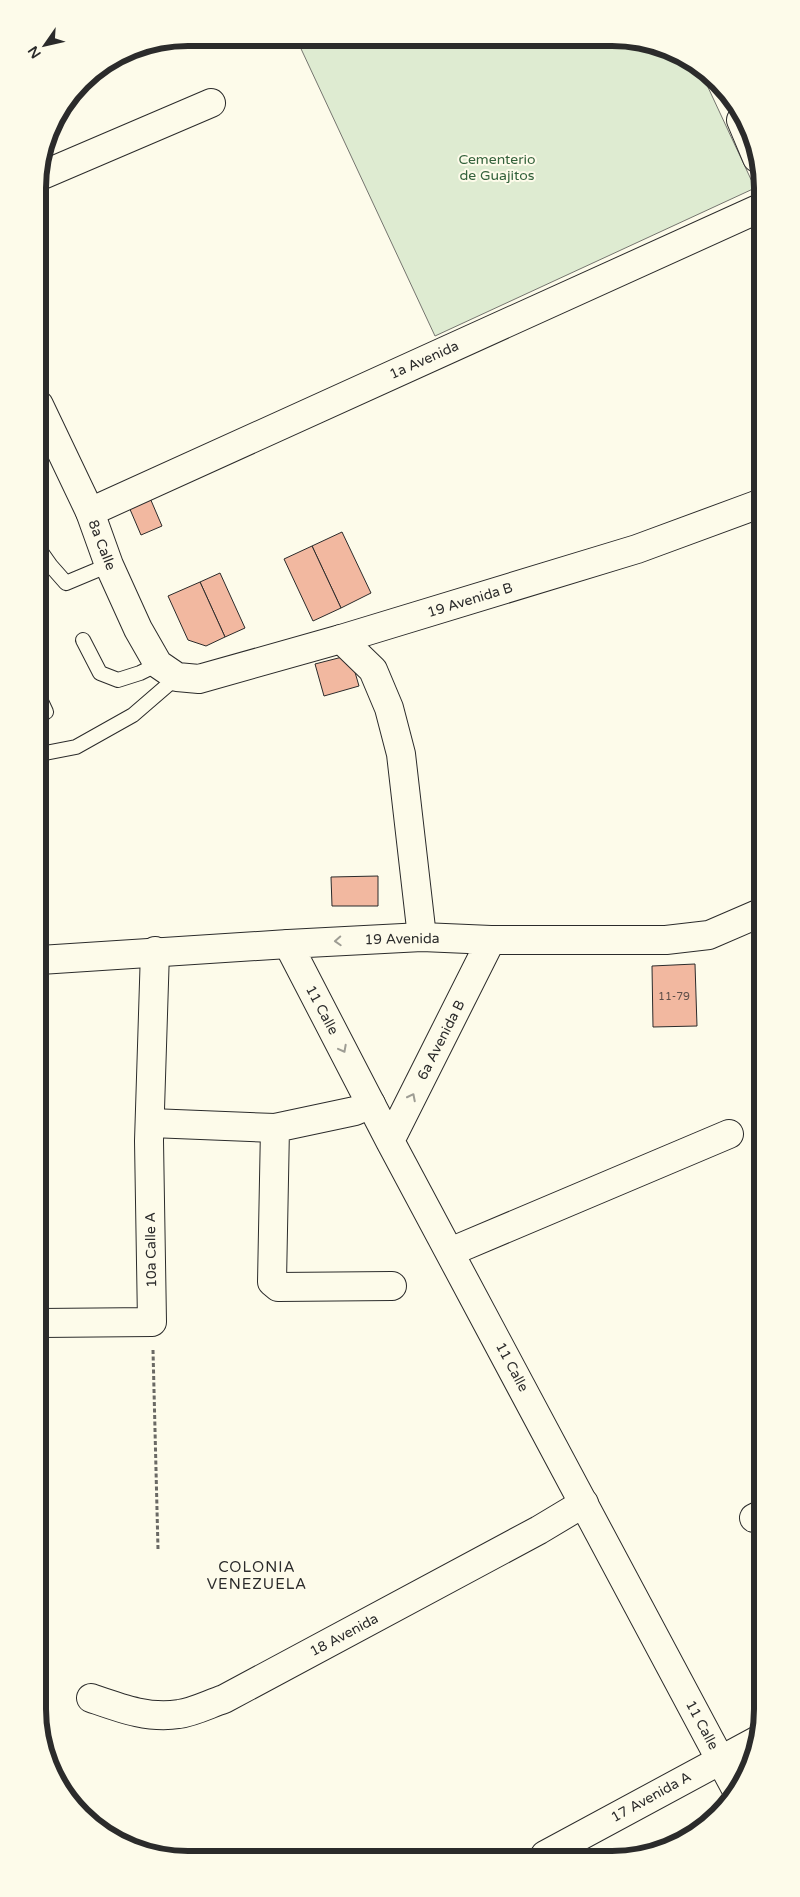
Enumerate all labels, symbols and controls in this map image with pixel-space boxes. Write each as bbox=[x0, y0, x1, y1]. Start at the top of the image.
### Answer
north arrow bbox=[20, 20, 70, 70]
text: N bbox=[24, 43, 45, 61]
park label: Cementerio de Guajitos bbox=[458, 151, 536, 184]
street label: 1a Avenida bbox=[387, 337, 461, 383]
street label: 8a Calle bbox=[85, 517, 119, 573]
street label: 19 Avenida B bbox=[425, 579, 515, 621]
street label: 19 Avenida bbox=[364, 930, 440, 948]
one-way arrow bbox=[334, 936, 342, 947]
street label: 11 Calle bbox=[302, 982, 342, 1038]
house number: 11-79 bbox=[658, 990, 690, 1003]
street label: 6a Avenida B bbox=[414, 997, 468, 1083]
one-way arrow bbox=[337, 1044, 347, 1053]
one-way arrow bbox=[406, 1093, 416, 1102]
street label: 10a Calle A bbox=[142, 1212, 160, 1288]
street label: 11 Calle bbox=[492, 1339, 532, 1395]
district label: COLONIA VENEZUELA bbox=[207, 1558, 307, 1593]
street label: 18 Avenida bbox=[307, 1610, 381, 1660]
street label: 11 Calle bbox=[682, 1697, 722, 1753]
street label: 17 Avenida A bbox=[608, 1768, 694, 1826]

